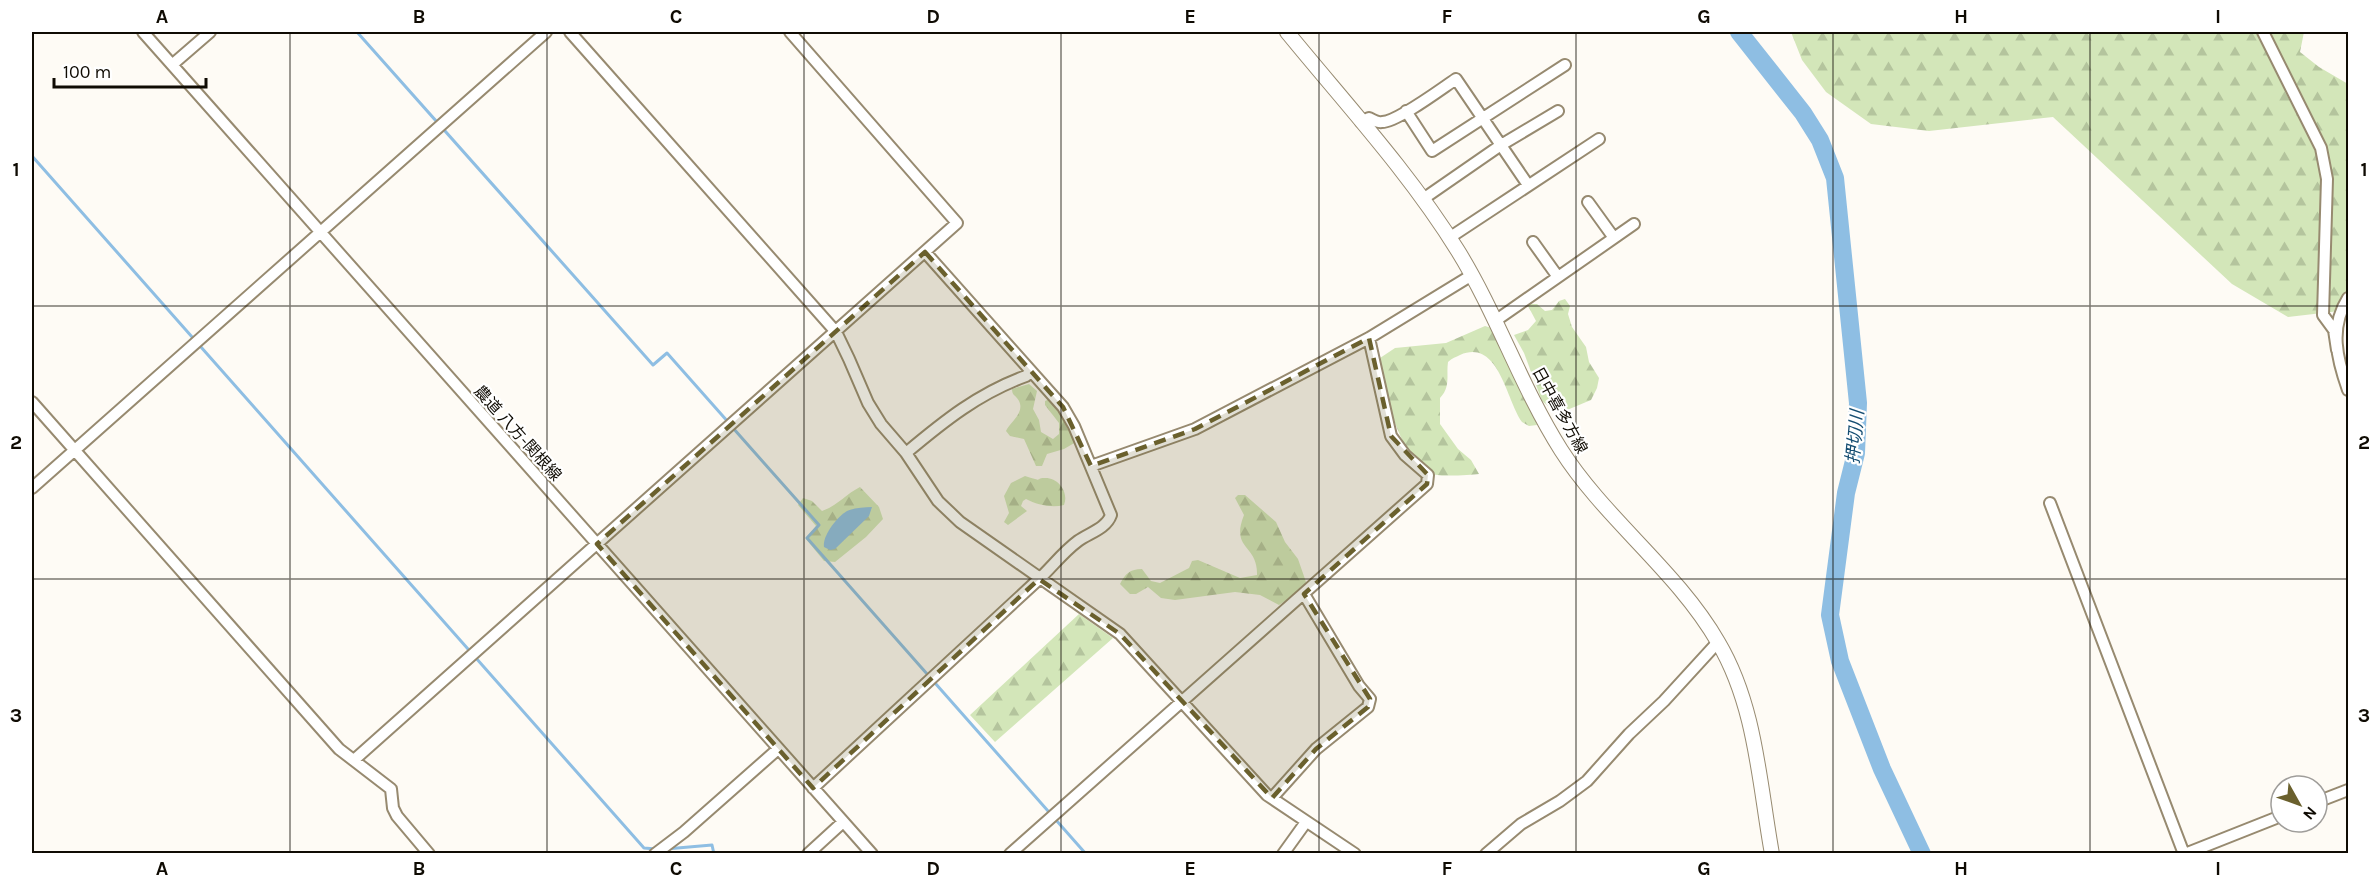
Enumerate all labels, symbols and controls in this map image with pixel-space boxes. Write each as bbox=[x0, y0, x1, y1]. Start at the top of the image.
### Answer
text: A bbox=[156, 5, 169, 28]
text: B bbox=[413, 5, 425, 28]
text: C bbox=[670, 5, 682, 28]
text: D bbox=[926, 5, 940, 28]
text: E bbox=[1184, 5, 1196, 28]
text: F bbox=[1442, 5, 1453, 28]
text: G bbox=[1697, 5, 1711, 28]
text: H bbox=[1954, 5, 1968, 28]
text: I bbox=[2215, 5, 2221, 28]
scale bar bbox=[54, 51, 206, 89]
text: 100 m bbox=[63, 61, 111, 83]
text: 1 bbox=[12, 158, 20, 181]
text: 1 bbox=[2360, 158, 2368, 181]
street label: 日中喜多方線 bbox=[1528, 363, 1592, 457]
street label: 農道 八方-関根線 bbox=[470, 382, 566, 484]
water label: 押切川 bbox=[1842, 407, 1868, 465]
text: 2 bbox=[10, 431, 22, 454]
text: 2 bbox=[2358, 431, 2370, 454]
text: 3 bbox=[10, 704, 22, 727]
text: 3 bbox=[2358, 704, 2370, 727]
north arrow bbox=[2269, 774, 2329, 834]
text: N bbox=[2299, 803, 2321, 824]
text: A bbox=[156, 857, 169, 880]
text: B bbox=[413, 857, 425, 880]
text: C bbox=[670, 857, 682, 880]
text: D bbox=[926, 857, 940, 880]
text: E bbox=[1184, 857, 1196, 880]
text: F bbox=[1442, 857, 1453, 880]
text: G bbox=[1697, 857, 1711, 880]
text: H bbox=[1954, 857, 1968, 880]
text: I bbox=[2215, 857, 2221, 880]

